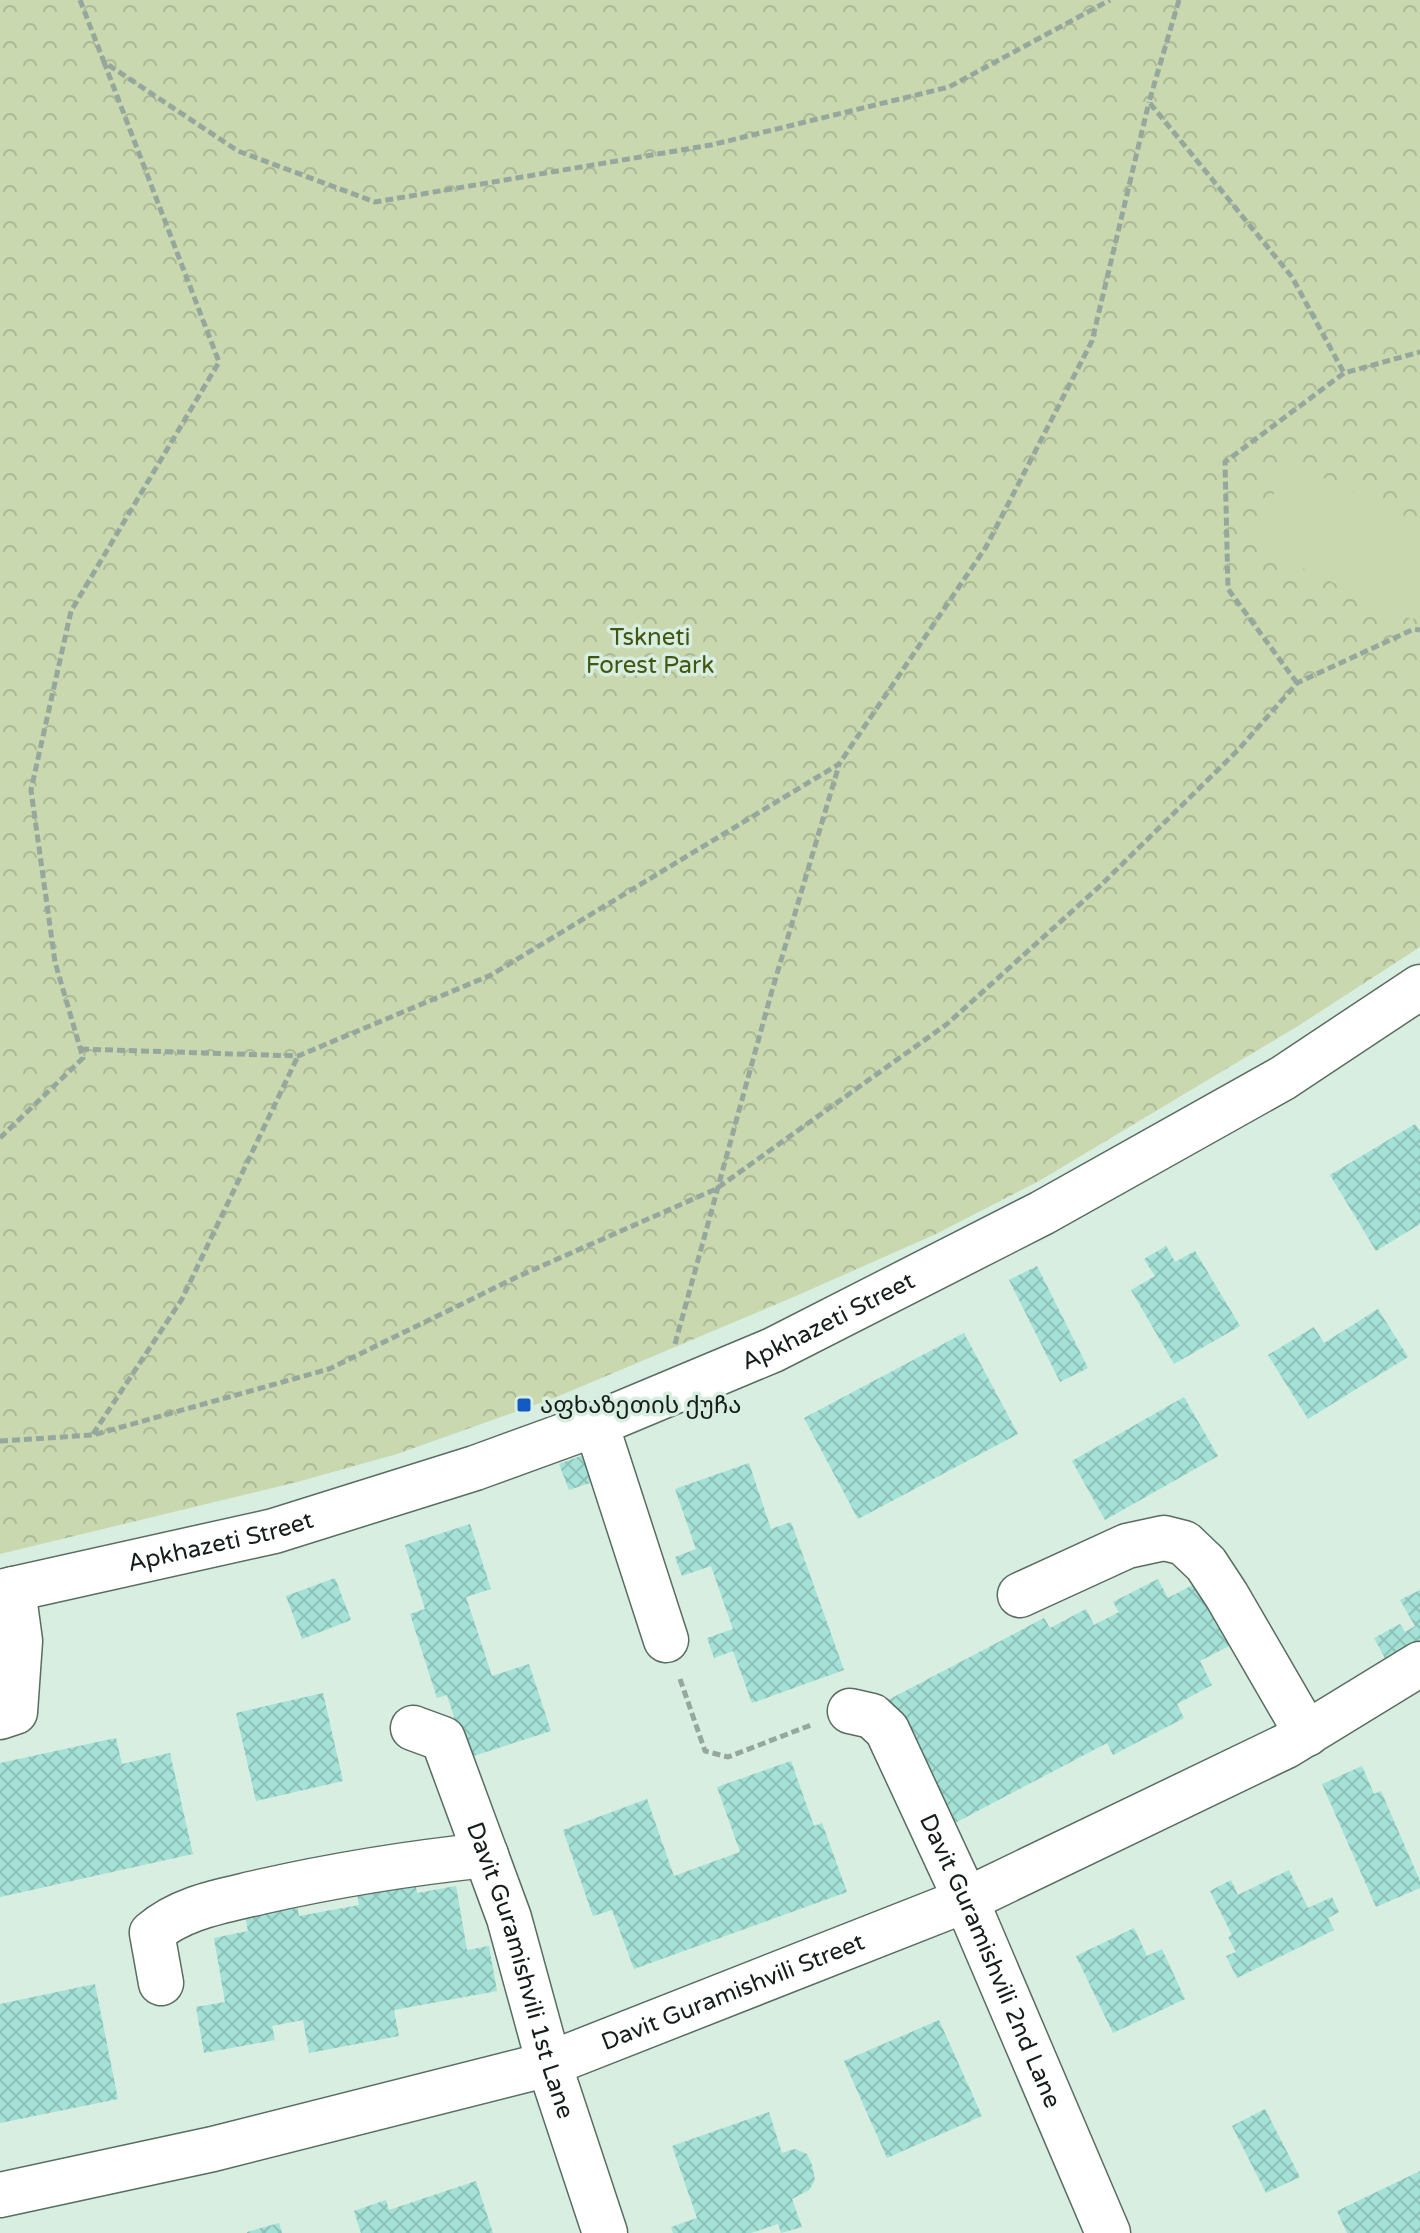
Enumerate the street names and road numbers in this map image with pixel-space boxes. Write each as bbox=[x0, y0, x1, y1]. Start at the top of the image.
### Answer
street label: Apkhazeti Street bbox=[737, 1266, 919, 1376]
street label: Apkhazeti Street bbox=[125, 1505, 317, 1578]
street label: Davit Guramishvili 2nd Lane bbox=[913, 1809, 1067, 2112]
street label: Davit Guramishvili 1st Lane bbox=[460, 1818, 581, 2122]
street label: Davit Guramishvili Street bbox=[597, 1927, 869, 2056]

